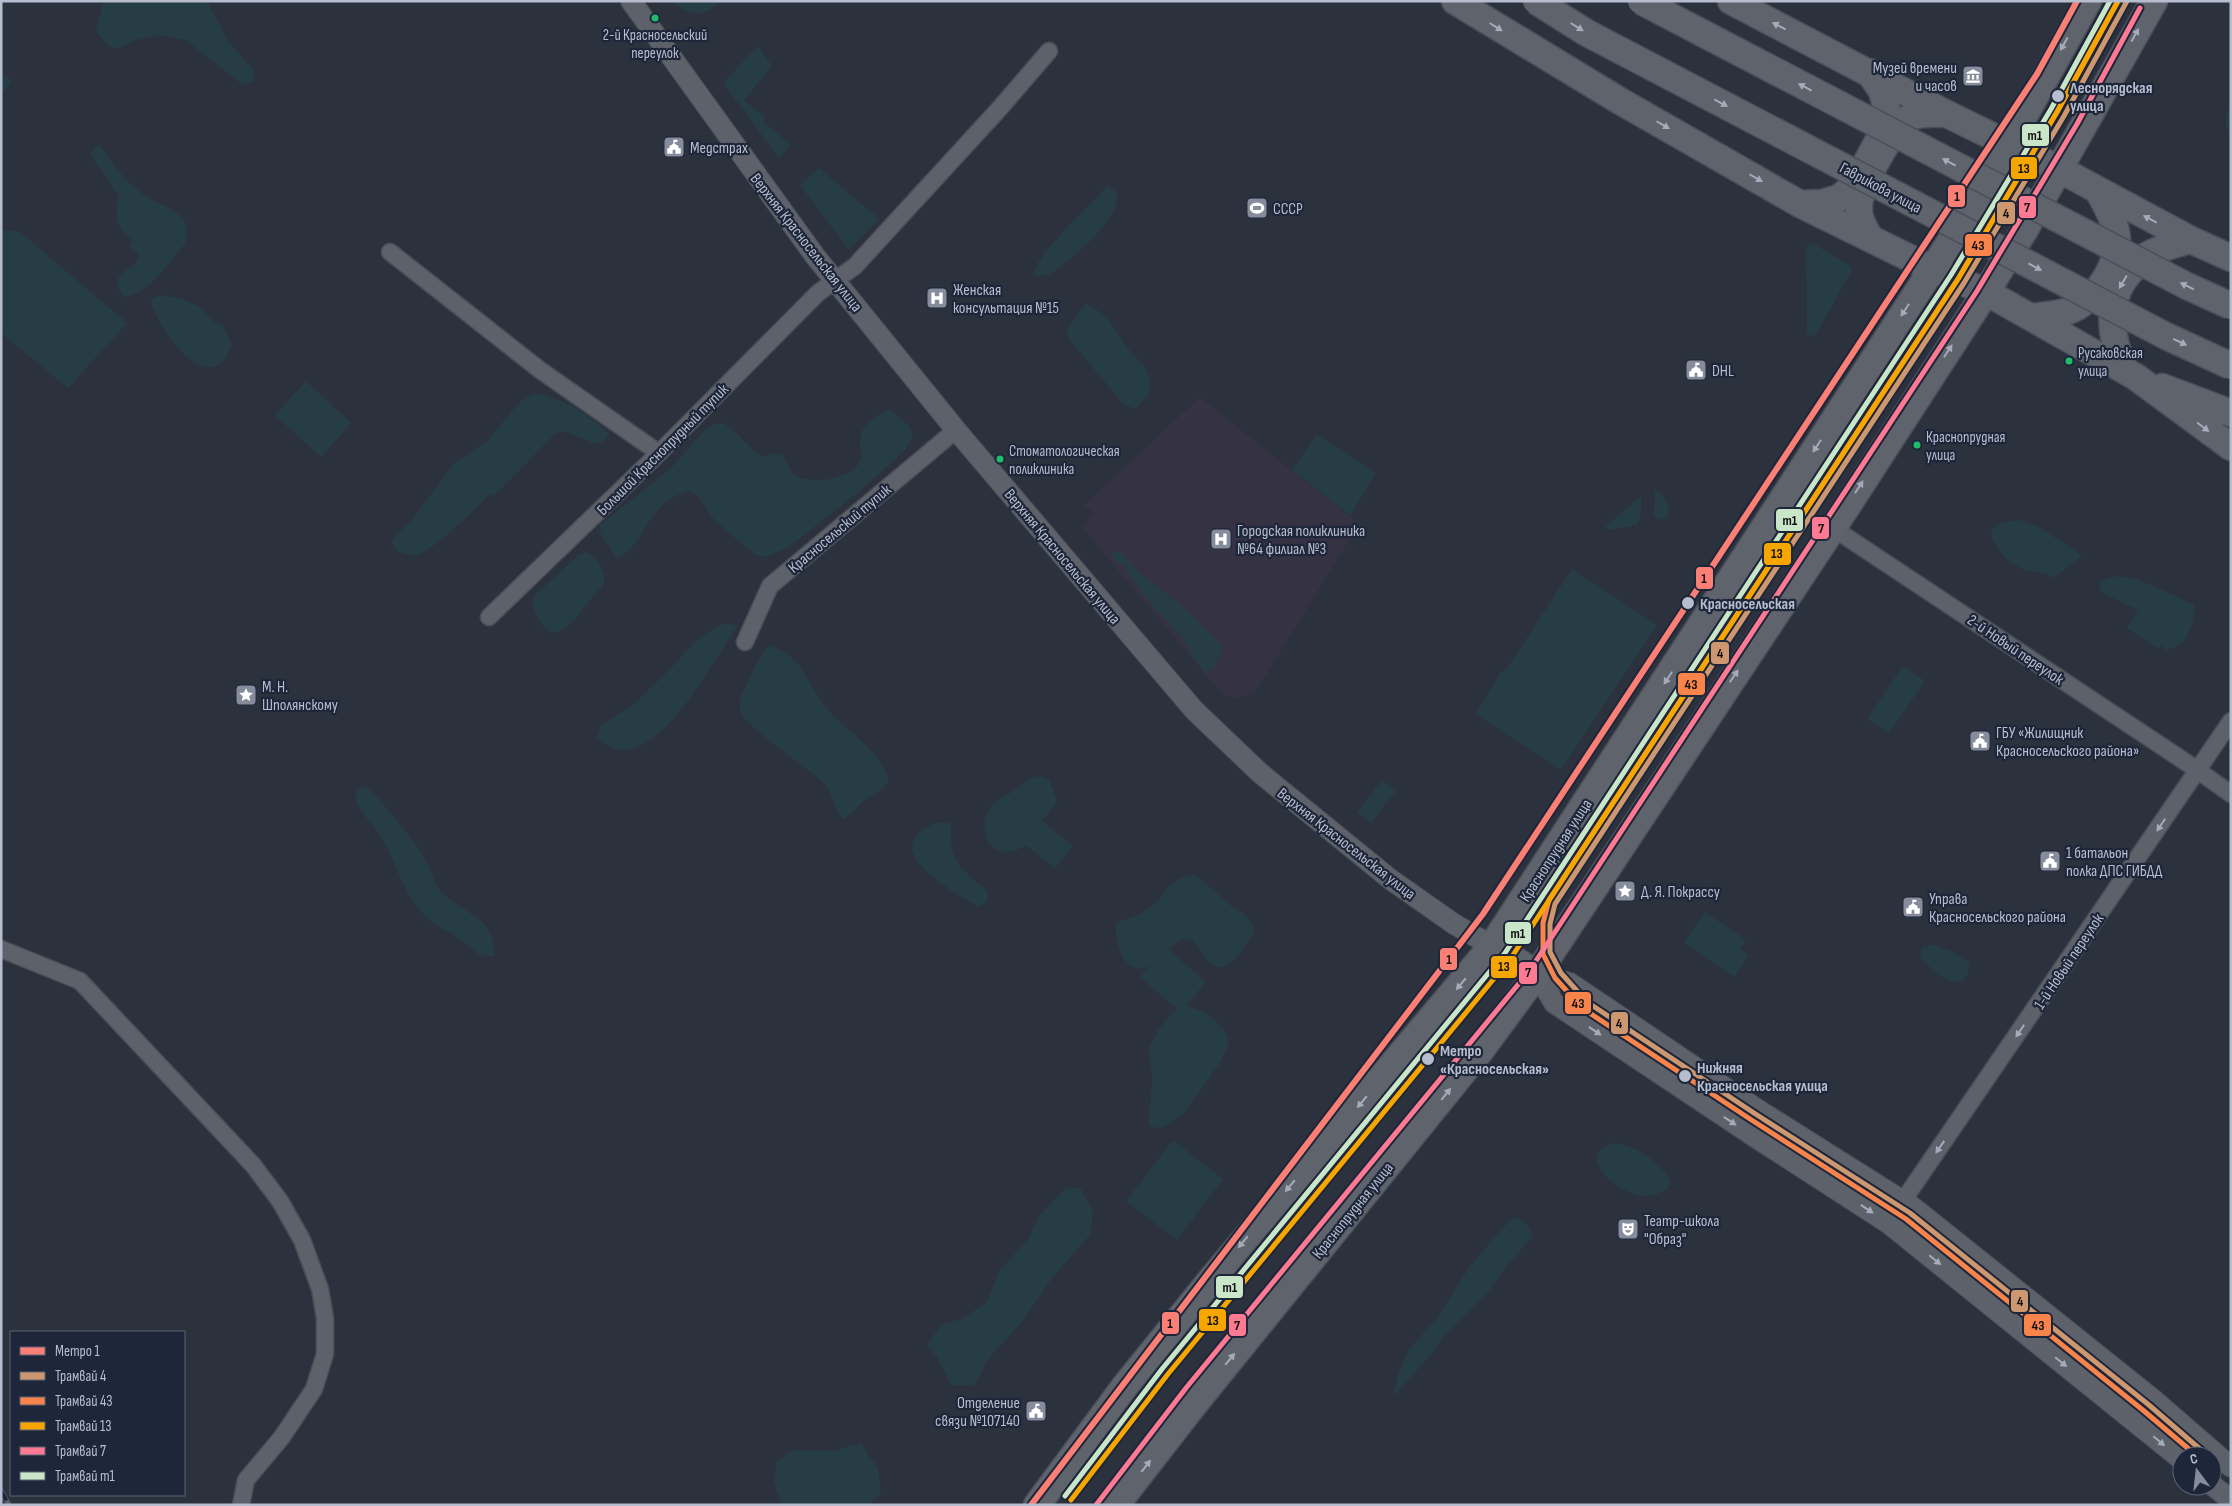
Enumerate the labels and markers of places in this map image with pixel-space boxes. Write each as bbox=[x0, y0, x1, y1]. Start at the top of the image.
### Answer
marker: 2-й Красносельский переулок bbox=[650, 13, 660, 23]
place label: 2-й Красносельский переулок bbox=[603, 26, 707, 63]
place label: Музей времени и часов bbox=[1873, 59, 1957, 96]
museum icon: Музей времени и часов bbox=[1961, 64, 1985, 88]
place label: Леснорядская улица bbox=[2069, 79, 2152, 116]
marker: Леснорядская улица bbox=[2050, 88, 2066, 104]
public building icon: Медстрах bbox=[662, 135, 686, 159]
place label: Медстрах bbox=[690, 139, 748, 158]
sports icon: СССР bbox=[1245, 196, 1269, 220]
place label: СССР bbox=[1273, 200, 1303, 219]
place label: Женская консультация №15 bbox=[953, 281, 1059, 318]
hospital icon: Женская консультация №15 bbox=[925, 286, 949, 310]
place label: Русаковская улица bbox=[2078, 344, 2143, 381]
marker: Русаковская улица bbox=[2064, 356, 2074, 366]
public building icon: DHL bbox=[1684, 358, 1708, 382]
place label: DHL bbox=[1712, 362, 1734, 381]
place label: Краснопрудная улица bbox=[1926, 428, 2006, 465]
marker: Краснопрудная улица bbox=[1912, 440, 1922, 450]
place label: Стоматологическая поликлиника bbox=[1009, 442, 1120, 479]
marker: Стоматологическая поликлиника bbox=[995, 454, 1005, 464]
place label: Городская поликлиника №64 филиал №3 bbox=[1237, 522, 1365, 559]
hospital icon: Городская поликлиника №64 филиал №3 bbox=[1209, 527, 1233, 551]
marker: Красносельская bbox=[1680, 595, 1696, 611]
place label: Красносельская bbox=[1700, 595, 1795, 614]
place label: М. Н. Шполянскому bbox=[262, 678, 338, 715]
place icon: М. Н. Шполянскому bbox=[234, 683, 258, 707]
place label: ГБУ «Жилищник Красносельского района» bbox=[1996, 724, 2139, 761]
public building icon: ГБУ «Жилищник Красносельского района» bbox=[1968, 729, 1992, 753]
place label: 1 батальон полка ДПС ГИБДД bbox=[2066, 844, 2163, 881]
public building icon: 1 батальон полка ДПС ГИБДД bbox=[2038, 849, 2062, 873]
place icon: Д. Я. Покрассу bbox=[1613, 879, 1637, 903]
place label: Д. Я. Покрассу bbox=[1641, 883, 1720, 902]
place label: Управа Красносельского района bbox=[1929, 890, 2066, 927]
public building icon: Управа Красносельского района bbox=[1901, 895, 1925, 919]
place label: Метро «Красносельская» bbox=[1440, 1042, 1549, 1079]
marker: Метро «Красносельская» bbox=[1420, 1051, 1436, 1067]
place label: Нижняя Красносельская улица bbox=[1697, 1059, 1828, 1096]
marker: Нижняя Красносельская улица bbox=[1677, 1068, 1693, 1084]
place label: Театр-школа "Образ" bbox=[1644, 1212, 1720, 1249]
theatre icon: Театр-школа "Образ" bbox=[1616, 1217, 1640, 1241]
place label: Отделение связи №107140 bbox=[935, 1394, 1020, 1431]
public building icon: Отделение связи №107140 bbox=[1024, 1399, 1048, 1423]

